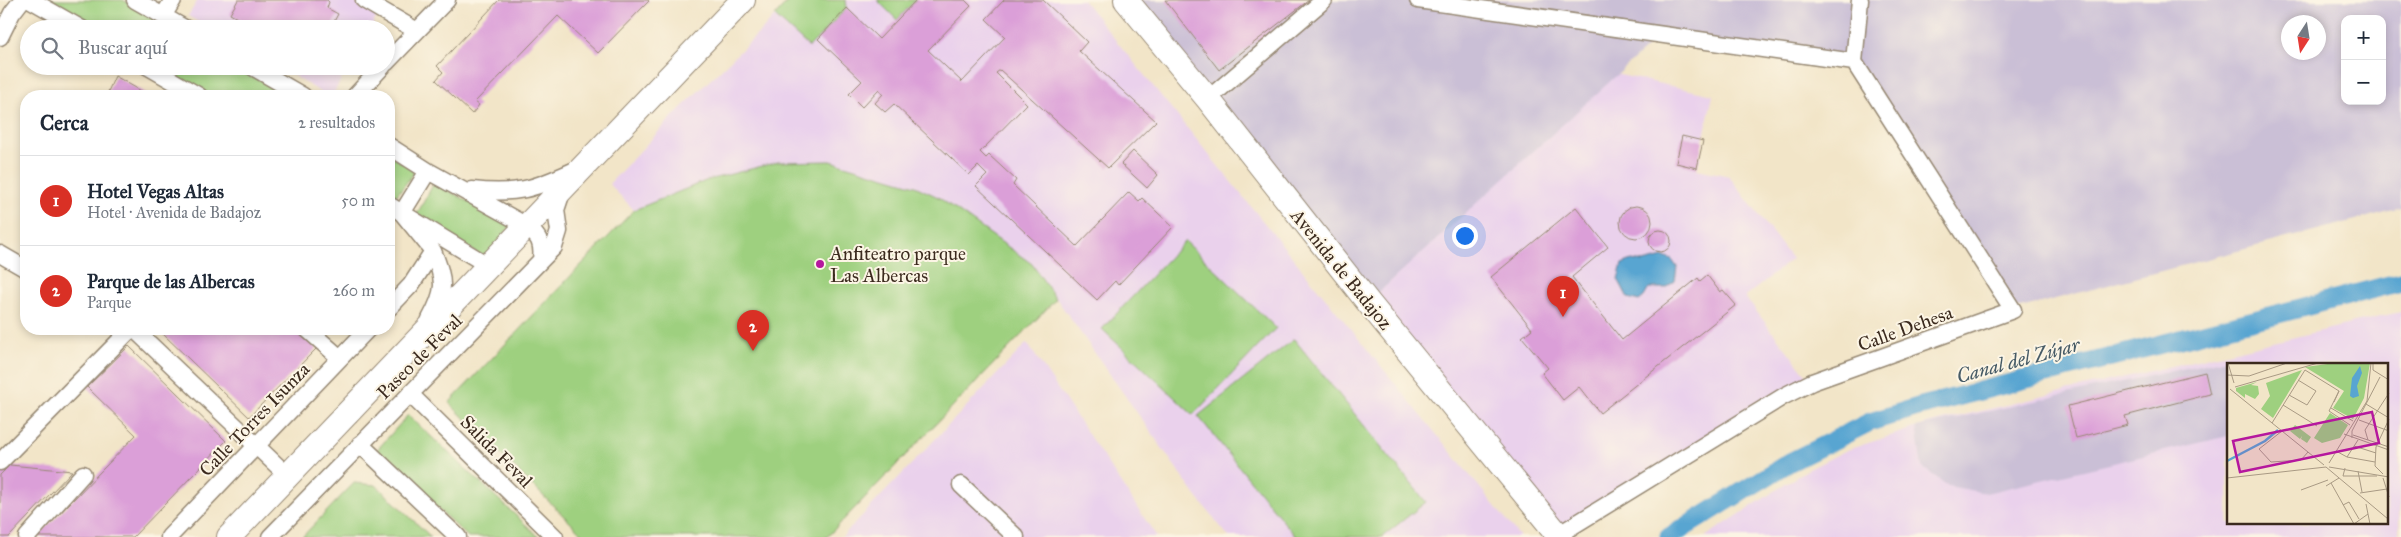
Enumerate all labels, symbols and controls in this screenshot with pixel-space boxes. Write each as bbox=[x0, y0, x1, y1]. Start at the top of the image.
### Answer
north arrow bbox=[2281, 15, 2326, 60]
map controls bbox=[2341, 15, 2386, 105]
button: + bbox=[2341, 15, 2386, 60]
search box bbox=[20, 20, 395, 75]
icon: search bbox=[38, 34, 66, 62]
text: Buscar aquí bbox=[78, 36, 167, 59]
button: − bbox=[2341, 60, 2386, 105]
text: Cerca bbox=[40, 110, 89, 136]
text: 2 resultados bbox=[298, 113, 375, 132]
text: Hotel Vegas Altas bbox=[87, 180, 224, 203]
text: 1 bbox=[53, 191, 59, 210]
text: 50 m bbox=[341, 191, 375, 210]
text: Hotel · Avenida de Badajoz bbox=[87, 203, 261, 222]
street label: Avenida de Badajoz bbox=[1285, 204, 1397, 335]
your location bbox=[1452, 223, 1478, 249]
place label: Anfiteatro parque Las Albercas bbox=[829, 242, 966, 287]
marker: Anfiteatro parque Las Albercas bbox=[814, 258, 826, 270]
text: Parque de las Albercas bbox=[87, 270, 255, 293]
pin: 1 bbox=[1547, 276, 1579, 317]
text: 2 bbox=[52, 281, 60, 300]
text: 260 m bbox=[333, 281, 375, 300]
text: Parque bbox=[87, 293, 131, 312]
street label: Calle Dehesa bbox=[1855, 300, 1957, 356]
street label: Paseo de Feval bbox=[372, 308, 467, 404]
pin: 2 bbox=[737, 310, 769, 351]
water label: Canal del Zújar bbox=[1954, 332, 2084, 388]
street label: Calle Torres Isunza bbox=[194, 357, 315, 481]
inset map bbox=[2227, 363, 2388, 524]
street label: Salida Feval bbox=[456, 410, 538, 493]

